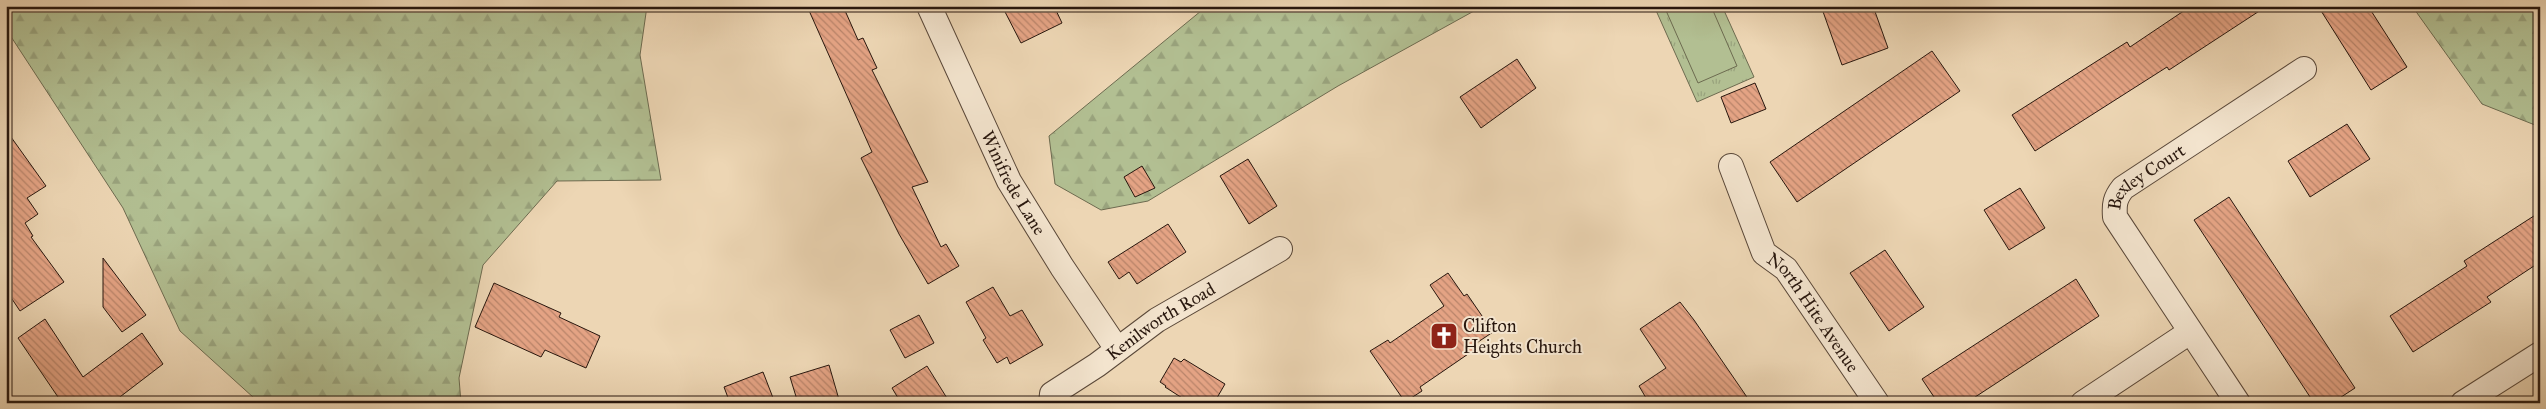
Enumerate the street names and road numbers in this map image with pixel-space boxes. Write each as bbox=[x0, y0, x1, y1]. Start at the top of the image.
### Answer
street label: Winifrede Lane bbox=[976, 127, 1051, 239]
street label: Bexley Court bbox=[2103, 139, 2190, 212]
street label: North Hite Avenue bbox=[1763, 248, 1864, 377]
street label: Kenilworth Road bbox=[1102, 278, 1219, 365]

